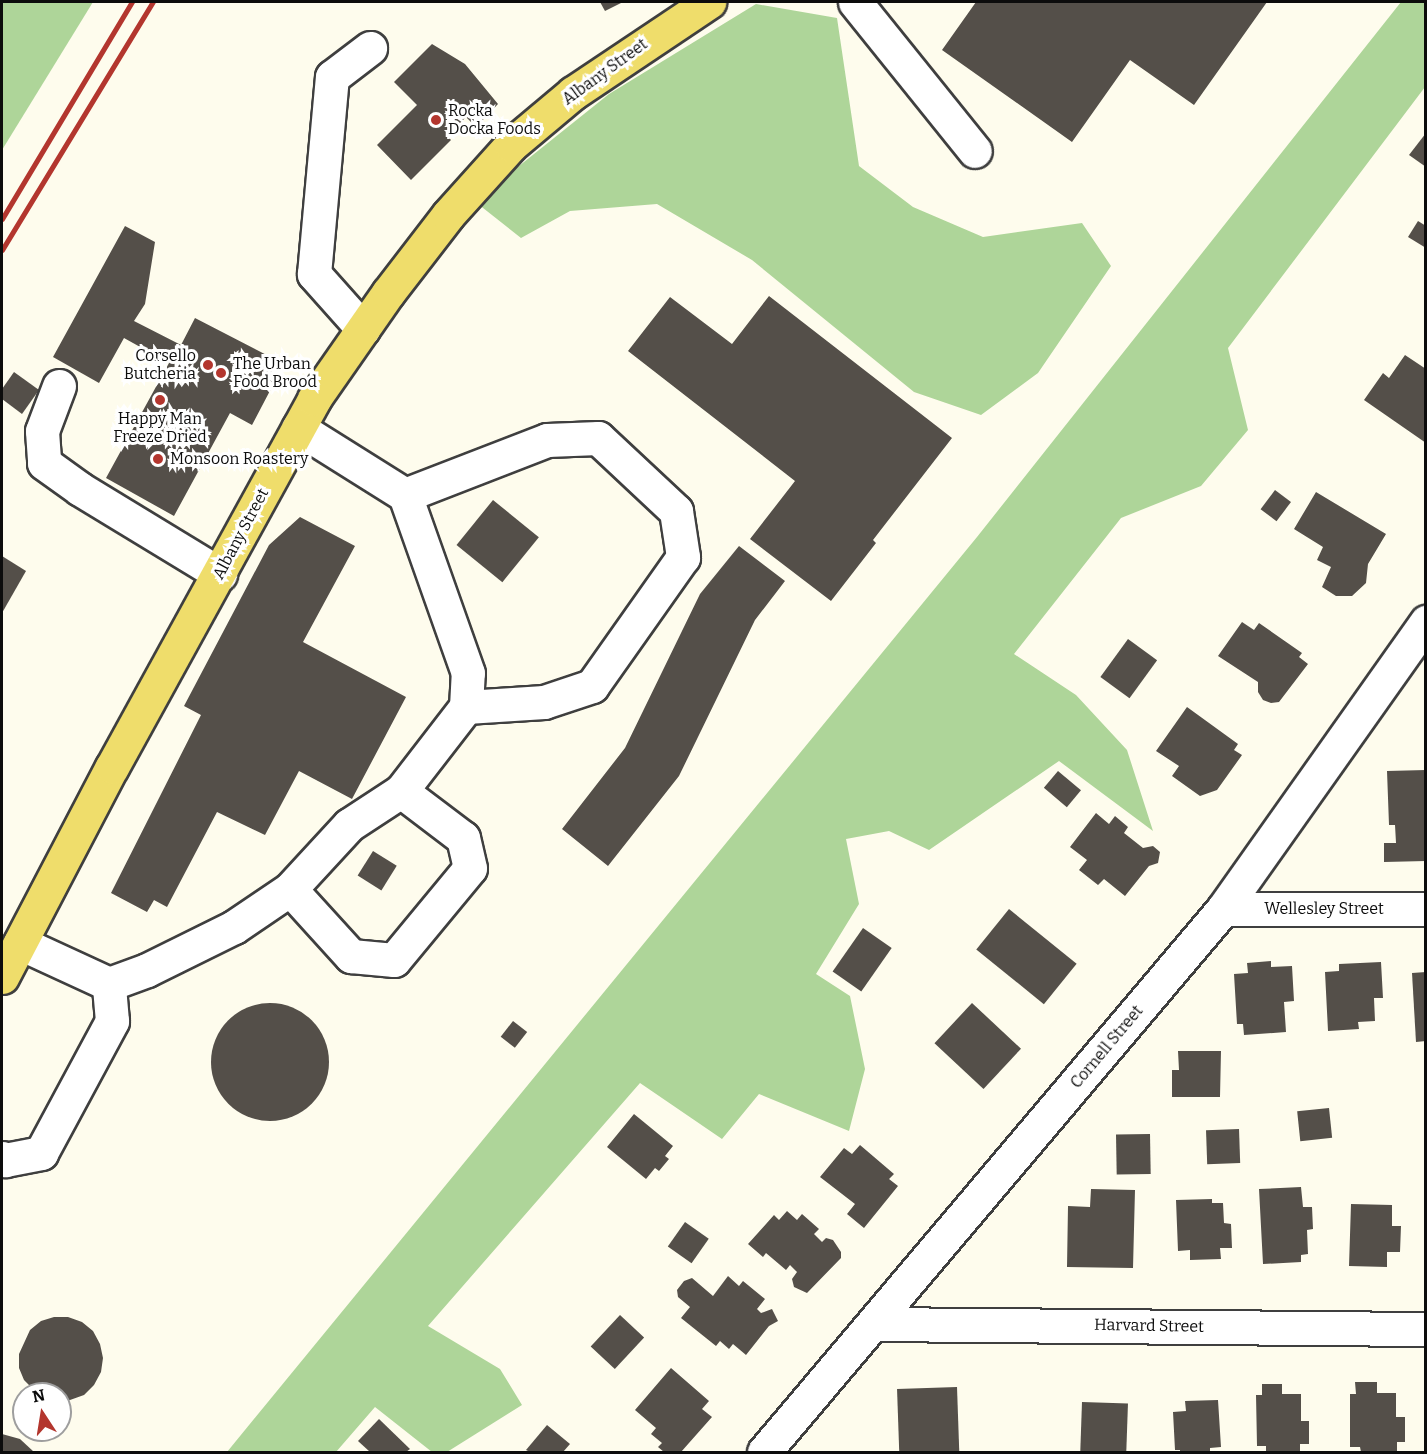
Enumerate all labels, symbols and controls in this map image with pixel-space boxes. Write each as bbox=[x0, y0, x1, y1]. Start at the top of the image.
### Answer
street label: Albany Street bbox=[559, 35, 651, 109]
place label: Rocka Docka Foods bbox=[448, 101, 541, 139]
marker: Rocka Docka Foods bbox=[429, 113, 443, 127]
place label: Corsello Butcheria bbox=[124, 346, 196, 384]
place label: The Urban Food Brood bbox=[233, 354, 317, 392]
marker: Corsello Butcheria bbox=[201, 358, 215, 372]
marker: The Urban Food Brood bbox=[214, 366, 228, 380]
marker: Happy Man Freeze Dried bbox=[153, 393, 167, 407]
place label: Happy Man Freeze Dried bbox=[113, 409, 207, 447]
place label: Monsoon Roastery bbox=[170, 449, 309, 469]
marker: Monsoon Roastery bbox=[151, 452, 165, 466]
street label: Albany Street bbox=[209, 485, 273, 583]
street label: Wellesley Street bbox=[1264, 899, 1384, 919]
street label: Cornell Street bbox=[1067, 1002, 1147, 1092]
street label: Harvard Street bbox=[1094, 1315, 1204, 1337]
north arrow bbox=[12, 1382, 72, 1442]
text: N bbox=[31, 1385, 47, 1406]

